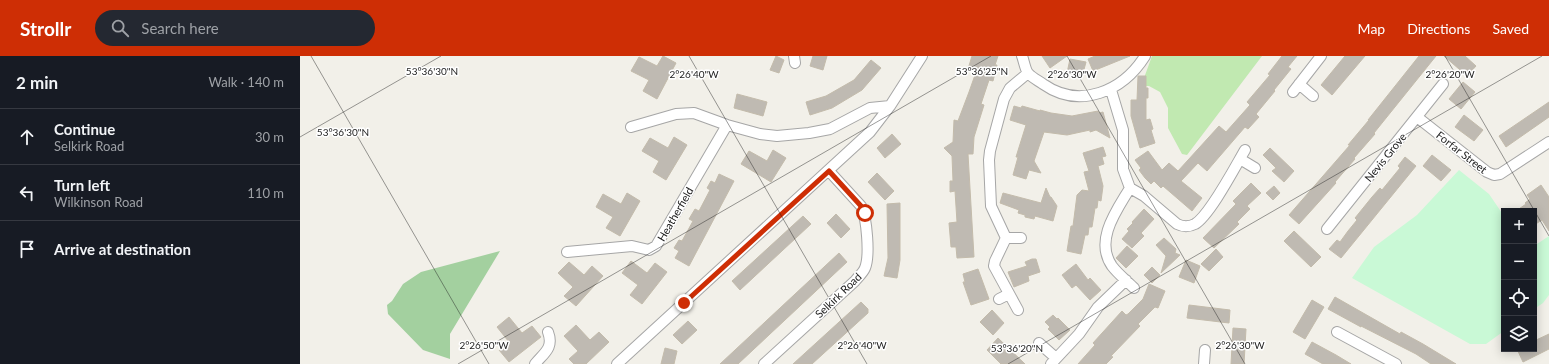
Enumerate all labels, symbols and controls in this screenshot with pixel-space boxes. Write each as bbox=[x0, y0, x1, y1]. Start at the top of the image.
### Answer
search box bbox=[95, 10, 375, 46]
text: Strollr bbox=[20, 17, 71, 40]
icon: search bbox=[109, 17, 131, 39]
text: Search here bbox=[141, 19, 219, 37]
text: Map bbox=[1358, 20, 1385, 37]
text: Directions bbox=[1407, 20, 1470, 37]
text: Saved bbox=[1492, 20, 1529, 37]
text: 53°36'30"N bbox=[406, 65, 458, 77]
text: 53°36'25"N bbox=[956, 65, 1008, 77]
text: 2°26'40"W bbox=[669, 68, 719, 80]
text: 2°26'30"W bbox=[1047, 68, 1097, 80]
text: 2°26'20"W bbox=[1425, 68, 1475, 80]
text: 2 min bbox=[16, 72, 58, 93]
text: Walk · 140 m bbox=[208, 74, 284, 90]
text: Continue bbox=[54, 120, 115, 138]
icon: ahead bbox=[16, 126, 38, 148]
text: 53°36'30"N bbox=[317, 126, 369, 138]
street label: Forfar Street bbox=[1434, 128, 1490, 176]
text: 30 m bbox=[255, 129, 284, 145]
street label: Nevis Grove bbox=[1361, 130, 1409, 184]
text: Selkirk Road bbox=[54, 138, 124, 154]
text: Turn left bbox=[54, 176, 110, 194]
icon: left bbox=[16, 182, 38, 204]
text: 110 m bbox=[247, 185, 284, 201]
street label: Heatherfield bbox=[654, 185, 696, 243]
text: Wilkinson Road bbox=[54, 194, 143, 210]
route start bbox=[856, 204, 874, 222]
map controls bbox=[1501, 208, 1537, 352]
button: + bbox=[1501, 208, 1537, 244]
icon: arrive bbox=[16, 238, 38, 260]
text: Arrive at destination bbox=[54, 240, 191, 258]
button: − bbox=[1501, 244, 1537, 280]
street label: Selkirk Road bbox=[812, 270, 864, 320]
button: locate bbox=[1501, 280, 1537, 316]
route end bbox=[675, 294, 693, 312]
button: layers bbox=[1501, 316, 1537, 352]
text: 2°26'50"W bbox=[459, 339, 509, 351]
text: 2°26'40"W bbox=[837, 339, 887, 351]
text: 2°26'30"W bbox=[1215, 339, 1265, 351]
text: 53°36'20"N bbox=[991, 342, 1043, 354]

